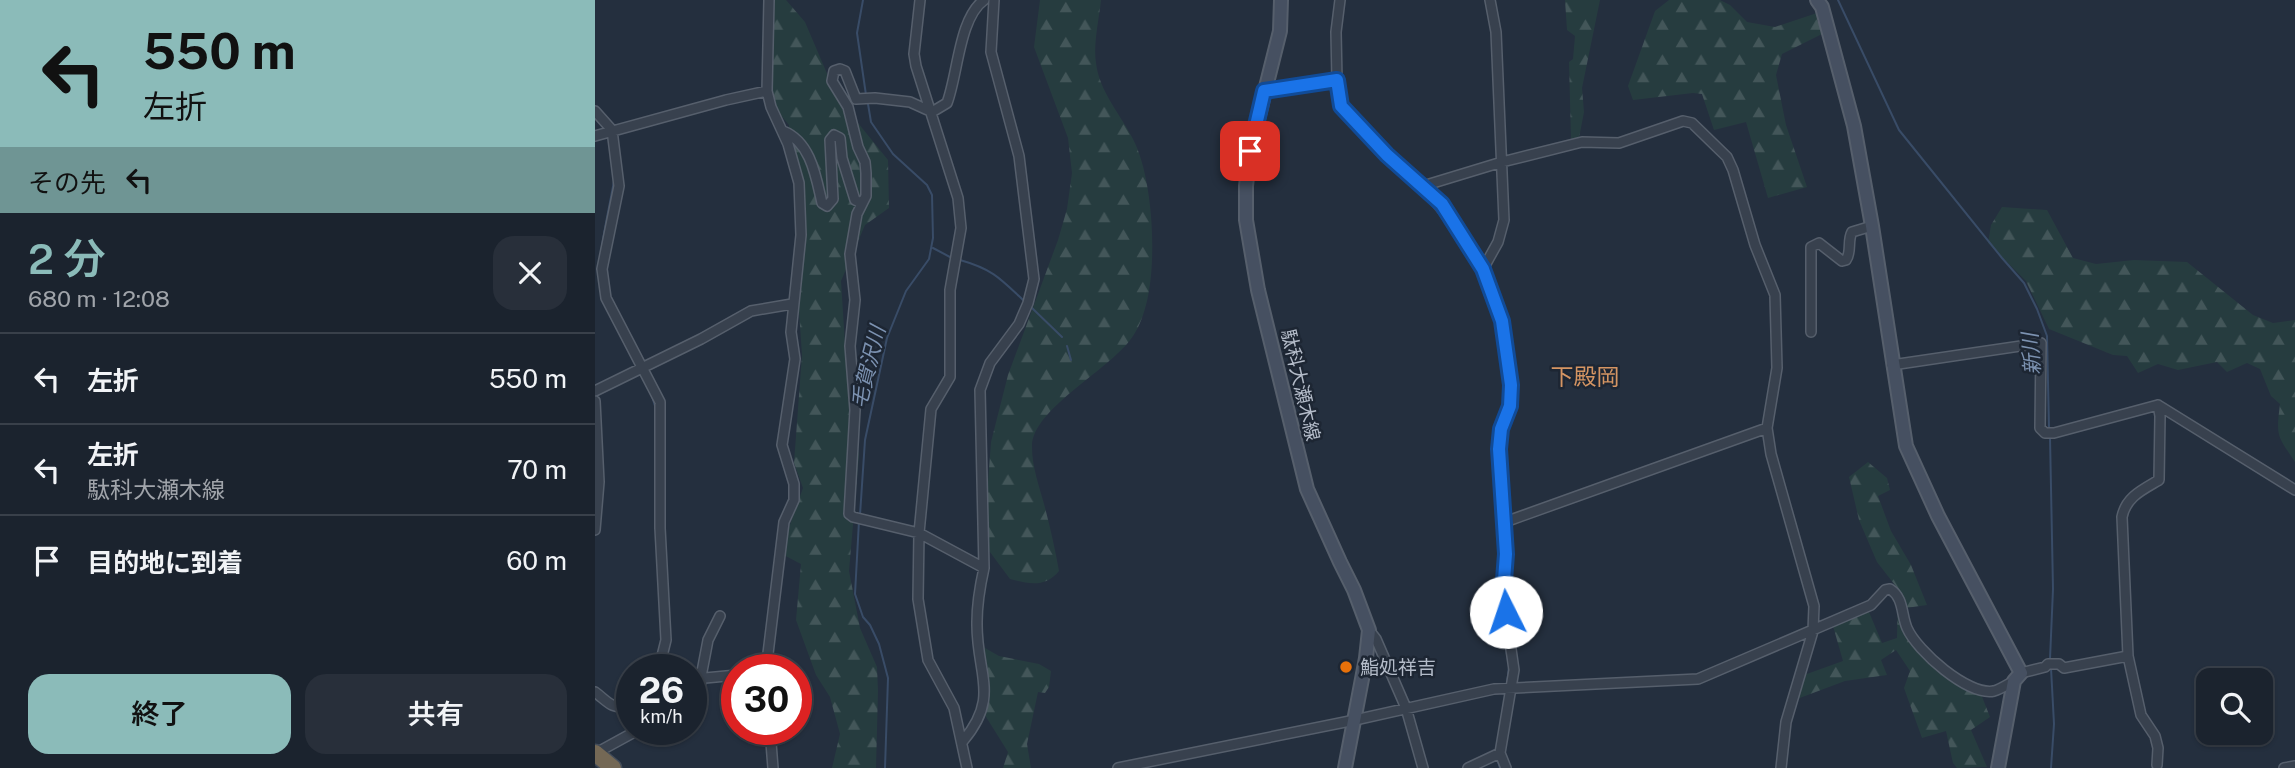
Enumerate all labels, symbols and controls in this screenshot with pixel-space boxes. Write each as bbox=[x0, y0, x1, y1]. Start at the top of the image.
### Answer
text: 550 m bbox=[143, 22, 296, 80]
icon: left bbox=[28, 28, 119, 119]
text: 左折 bbox=[143, 88, 207, 125]
pin bbox=[1220, 121, 1280, 181]
icon: arrive bbox=[1231, 132, 1269, 170]
icon: left bbox=[120, 161, 158, 199]
text: その先 bbox=[28, 167, 106, 198]
text: 2 分 bbox=[28, 234, 106, 283]
button: close bbox=[493, 236, 567, 310]
text: 680 m · 12:08 bbox=[28, 285, 170, 312]
water label: 毛賀沢川 bbox=[846, 321, 891, 411]
street label: 駄科大瀬木線 bbox=[1277, 327, 1325, 443]
water label: 新川 bbox=[2017, 330, 2045, 376]
icon: left bbox=[28, 360, 66, 398]
text: 550 m bbox=[489, 363, 567, 394]
district label: 下殿岡 bbox=[1551, 363, 1620, 390]
text: 左折 bbox=[87, 365, 139, 396]
text: 左折 bbox=[87, 439, 139, 470]
icon: left bbox=[28, 451, 66, 489]
text: 70 m bbox=[507, 454, 567, 485]
text: 駄科大瀬木線 bbox=[87, 476, 225, 503]
icon: arrive bbox=[28, 542, 66, 580]
text: 60 m bbox=[506, 545, 567, 576]
text: 目的地に到着 bbox=[87, 547, 243, 578]
position arrow bbox=[1469, 575, 1543, 649]
speed limit sign: 30 bbox=[721, 654, 812, 745]
place label: 鮨処祥吉 bbox=[1360, 656, 1436, 678]
marker: 鮨処祥吉 bbox=[1338, 659, 1354, 675]
map controls bbox=[2196, 668, 2273, 745]
button: search bbox=[2196, 668, 2273, 745]
text: 26 bbox=[639, 670, 684, 711]
button: 終了 bbox=[28, 674, 291, 754]
button: 共有 bbox=[305, 674, 567, 754]
text: km/h bbox=[640, 706, 683, 727]

